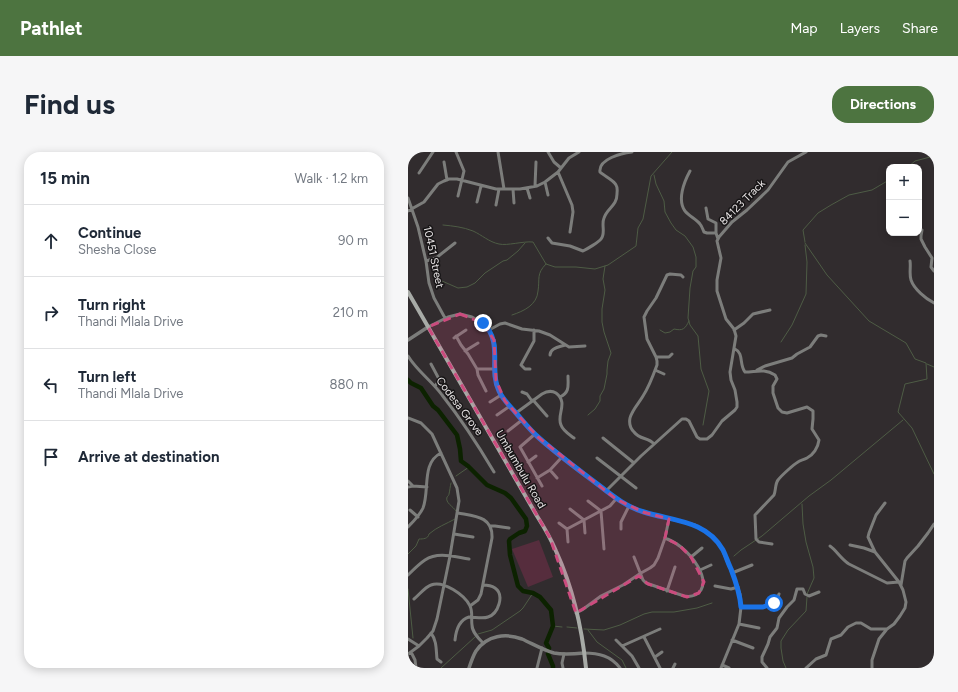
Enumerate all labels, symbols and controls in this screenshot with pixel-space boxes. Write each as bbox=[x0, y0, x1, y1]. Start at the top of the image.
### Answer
text: Pathlet bbox=[20, 17, 83, 40]
text: Map bbox=[790, 20, 818, 37]
text: Layers bbox=[840, 20, 880, 37]
text: Share bbox=[902, 20, 938, 37]
button: Directions bbox=[832, 86, 934, 123]
text: Find us bbox=[24, 87, 115, 121]
map controls bbox=[886, 164, 922, 236]
button: + bbox=[886, 164, 922, 200]
text: 15 min bbox=[40, 168, 90, 188]
text: Walk · 1.2 km bbox=[295, 171, 368, 186]
street label: 84123 Track bbox=[717, 176, 768, 228]
button: − bbox=[886, 200, 922, 236]
text: Continue bbox=[78, 224, 141, 242]
street label: 10451 Street bbox=[421, 225, 446, 289]
icon: ahead bbox=[40, 230, 62, 252]
text: 90 m bbox=[338, 233, 368, 248]
text: Shesha Close bbox=[78, 242, 156, 257]
text: Turn right bbox=[78, 296, 146, 314]
icon: right bbox=[40, 302, 62, 324]
text: 210 m bbox=[333, 305, 368, 320]
text: Thandi Mlala Drive bbox=[78, 314, 183, 329]
route end bbox=[474, 314, 492, 332]
text: Turn left bbox=[78, 368, 136, 386]
icon: left bbox=[40, 374, 62, 396]
street label: Codesa Grove bbox=[433, 374, 486, 438]
text: 880 m bbox=[329, 377, 368, 392]
text: Thandi Mlala Drive bbox=[78, 386, 183, 401]
street label: Umbumbulu Road bbox=[493, 428, 548, 511]
icon: arrive bbox=[40, 446, 62, 468]
text: Arrive at destination bbox=[78, 448, 219, 466]
route start bbox=[765, 594, 783, 612]

